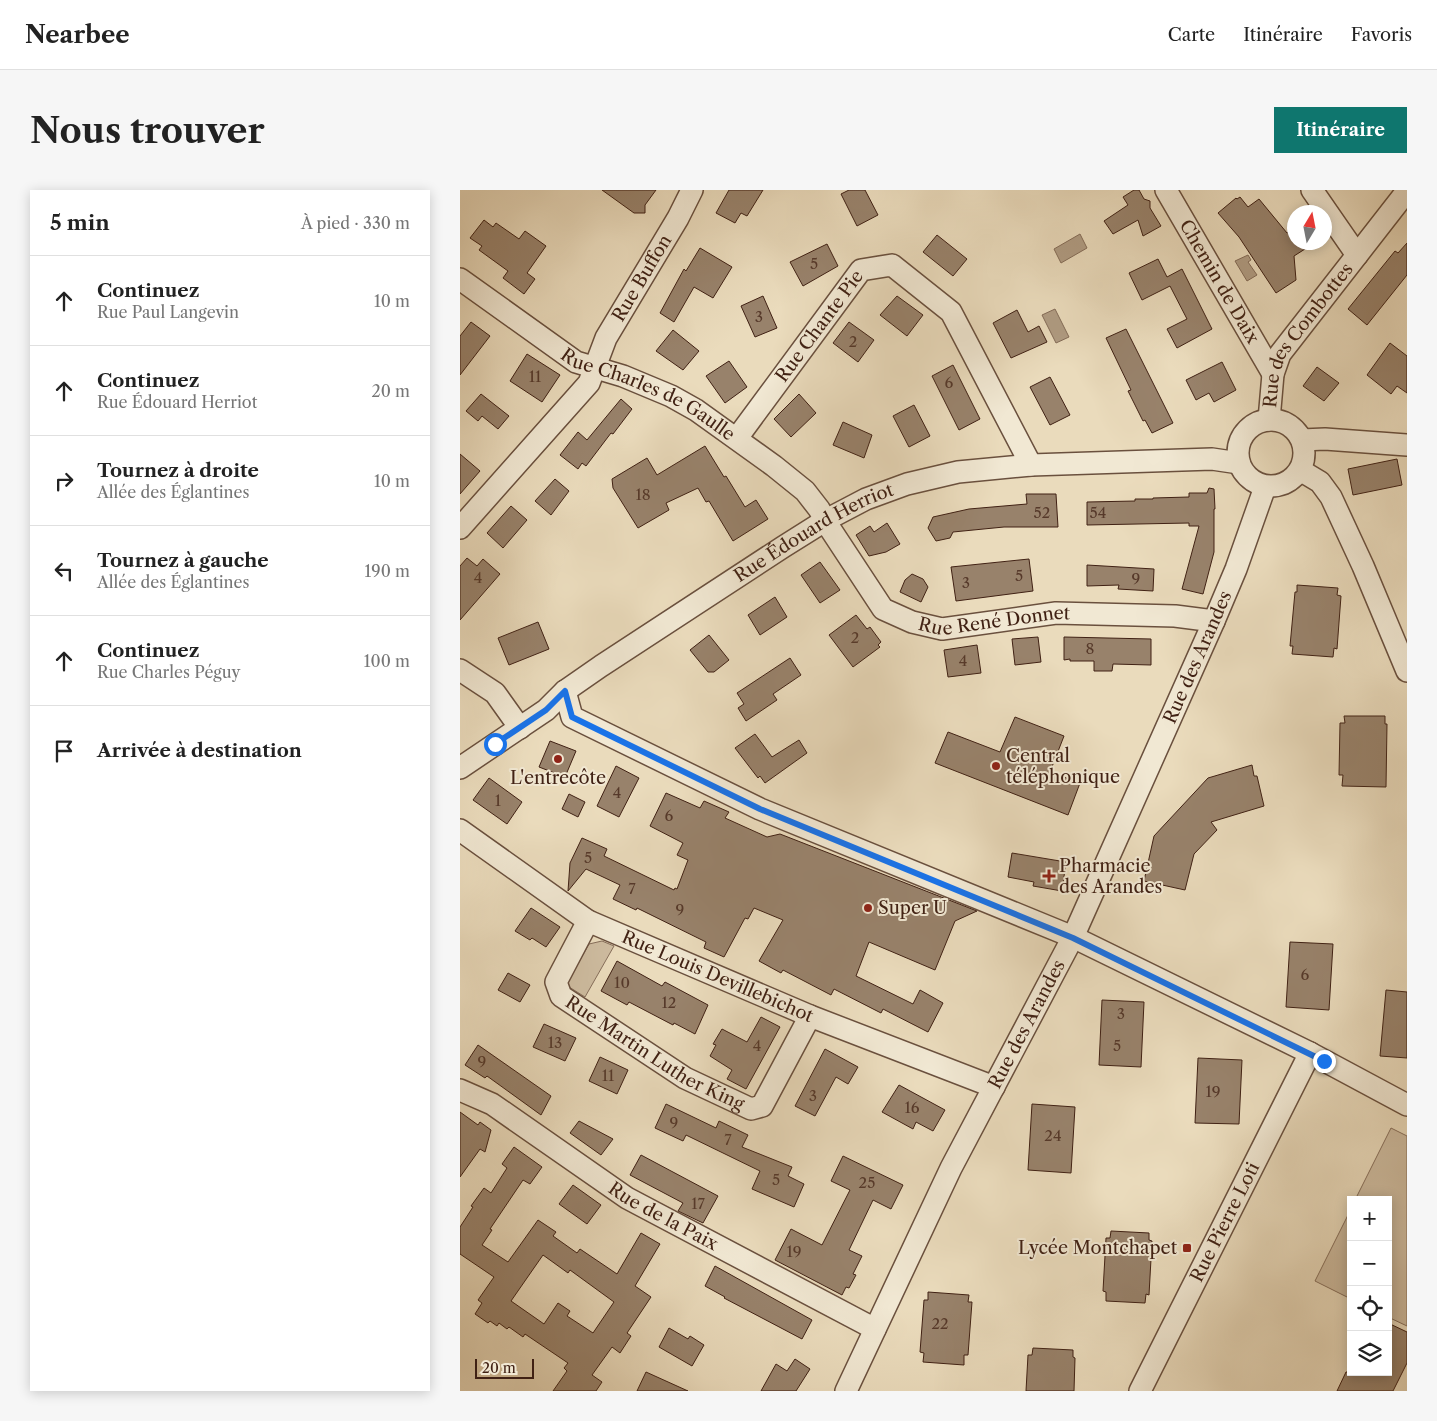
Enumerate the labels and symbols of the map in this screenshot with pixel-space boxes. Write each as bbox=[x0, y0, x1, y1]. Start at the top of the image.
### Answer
north arrow bbox=[1287, 205, 1332, 250]
street label: Chemin de Daix bbox=[1175, 216, 1264, 348]
street label: Rue Buffon bbox=[607, 231, 676, 326]
house number: 5 bbox=[810, 254, 818, 273]
street label: Rue des Combottes bbox=[1259, 259, 1358, 409]
street label: Rue Chante Pie bbox=[771, 266, 868, 387]
house number: 3 bbox=[755, 307, 763, 326]
house number: 2 bbox=[849, 332, 857, 351]
street label: Rue Charles de Gaulle bbox=[556, 344, 739, 445]
house number: 11 bbox=[529, 367, 542, 386]
house number: 6 bbox=[945, 373, 954, 392]
street label: Rue Édouard Herriot bbox=[730, 479, 897, 587]
house number: 18 bbox=[635, 485, 651, 504]
house number: 52 bbox=[1034, 503, 1050, 522]
house number: 54 bbox=[1090, 503, 1106, 522]
house number: 5 bbox=[1015, 566, 1023, 585]
house number: 4 bbox=[474, 568, 482, 587]
house number: 9 bbox=[1132, 569, 1140, 588]
house number: 3 bbox=[962, 573, 970, 592]
street label: Rue des Arandes bbox=[1159, 588, 1236, 727]
street label: Rue René Donnet bbox=[916, 602, 1071, 640]
house number: 2 bbox=[851, 628, 859, 647]
house number: 8 bbox=[1086, 639, 1095, 658]
house number: 4 bbox=[959, 651, 967, 670]
route start bbox=[484, 733, 507, 756]
place label: Central téléphonique bbox=[1006, 745, 1120, 788]
marker: L'entrecôte bbox=[552, 753, 564, 765]
marker: Central téléphonique bbox=[990, 760, 1002, 772]
place label: L'entrecôte bbox=[510, 767, 606, 789]
house number: 4 bbox=[613, 783, 621, 802]
house number: 1 bbox=[495, 791, 502, 810]
house number: 6 bbox=[665, 806, 674, 825]
house number: 5 bbox=[584, 848, 592, 867]
place label: Pharmacie des Arandes bbox=[1059, 855, 1162, 898]
marker: Pharmacie des Arandes bbox=[1043, 870, 1055, 882]
house number: 7 bbox=[628, 879, 636, 898]
place label: Super U bbox=[878, 897, 947, 919]
house number: 9 bbox=[676, 900, 684, 919]
marker: Super U bbox=[862, 902, 874, 914]
street label: Rue Louis Devillebichot bbox=[618, 926, 817, 1027]
street label: Rue des Arandes bbox=[984, 956, 1070, 1093]
house number: 6 bbox=[1301, 965, 1310, 984]
house number: 10 bbox=[614, 973, 630, 992]
street label: Rue Martin Luther King bbox=[561, 991, 748, 1115]
house number: 12 bbox=[662, 993, 676, 1012]
house number: 3 bbox=[1117, 1004, 1125, 1023]
house number: 13 bbox=[548, 1033, 562, 1052]
house number: 4 bbox=[753, 1036, 761, 1055]
house number: 5 bbox=[1113, 1036, 1121, 1055]
route end bbox=[1313, 1050, 1336, 1073]
house number: 9 bbox=[478, 1052, 486, 1071]
house number: 11 bbox=[602, 1066, 615, 1085]
house number: 19 bbox=[1205, 1082, 1221, 1101]
house number: 3 bbox=[809, 1086, 817, 1105]
house number: 16 bbox=[904, 1098, 920, 1117]
house number: 9 bbox=[670, 1113, 678, 1132]
house number: 24 bbox=[1044, 1126, 1062, 1145]
house number: 7 bbox=[724, 1130, 732, 1149]
street label: Rue Pierre Loti bbox=[1186, 1158, 1264, 1286]
house number: 5 bbox=[772, 1170, 780, 1189]
house number: 25 bbox=[859, 1173, 875, 1192]
street label: Rue de la Paix bbox=[604, 1177, 722, 1255]
house number: 17 bbox=[691, 1194, 705, 1213]
place label: Lycée Montchapet bbox=[1018, 1237, 1178, 1259]
house number: 19 bbox=[786, 1242, 802, 1261]
marker: Lycée Montchapet bbox=[1181, 1242, 1193, 1254]
house number: 22 bbox=[931, 1314, 949, 1333]
scale bar bbox=[475, 1356, 534, 1379]

